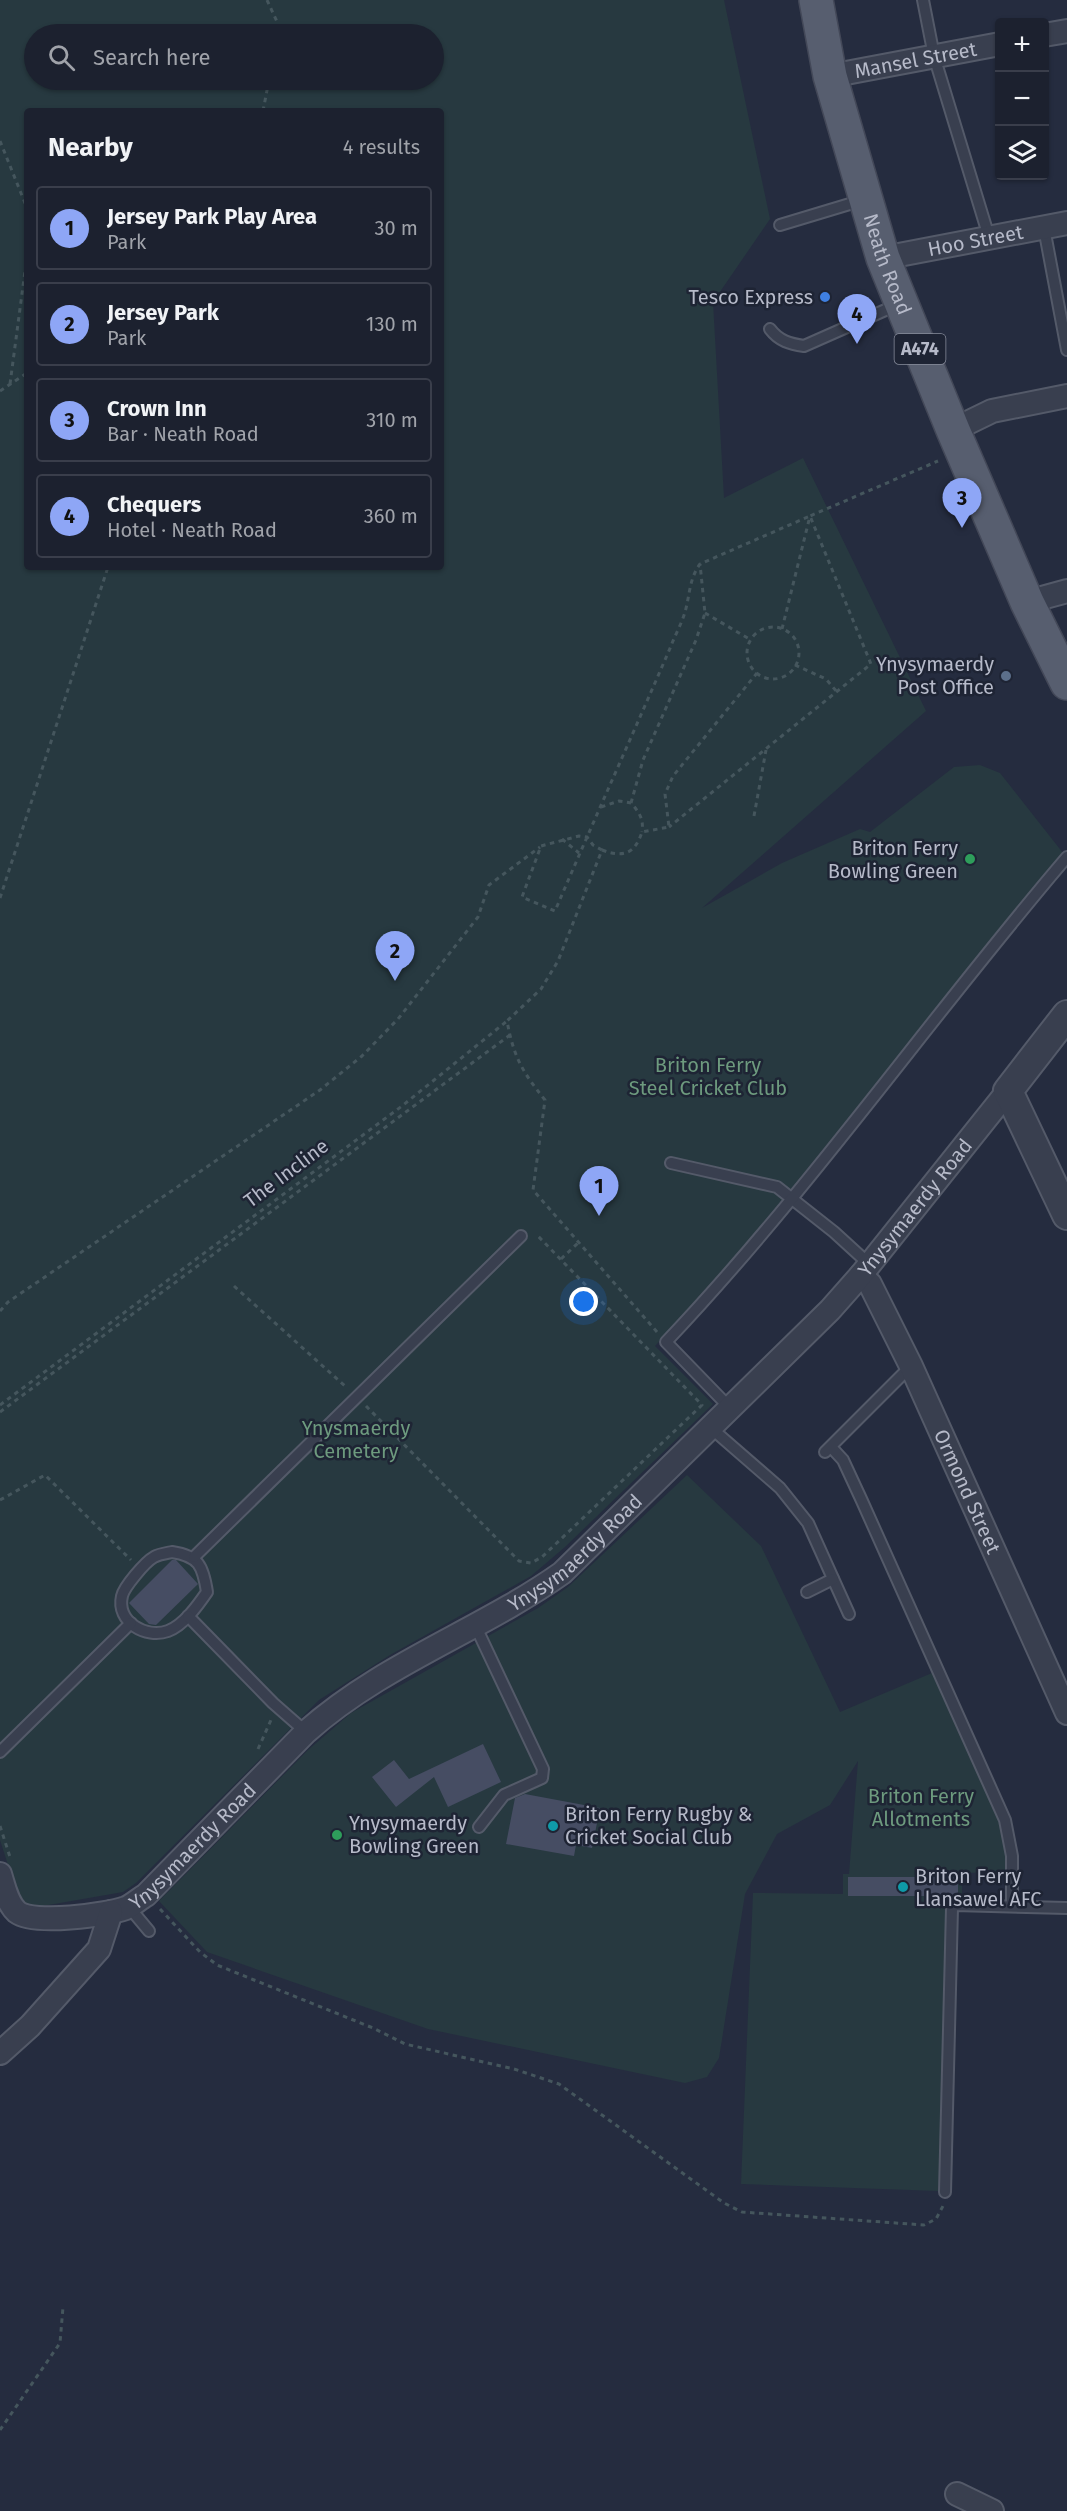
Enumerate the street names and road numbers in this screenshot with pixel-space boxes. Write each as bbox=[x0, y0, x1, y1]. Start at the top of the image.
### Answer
street label: Mansel Street bbox=[852, 37, 979, 83]
street label: Neath Road bbox=[859, 211, 917, 318]
street label: Hoo Street bbox=[926, 219, 1026, 261]
road number: A474 bbox=[894, 334, 946, 364]
street label: The Incline bbox=[239, 1133, 333, 1213]
street label: Ynysymaerdy Road bbox=[853, 1134, 977, 1281]
street label: Ormond Street bbox=[929, 1426, 1006, 1558]
street label: Ynysymaerdy Road bbox=[504, 1489, 647, 1617]
street label: Ynysymaerdy Road bbox=[124, 1778, 261, 1915]

